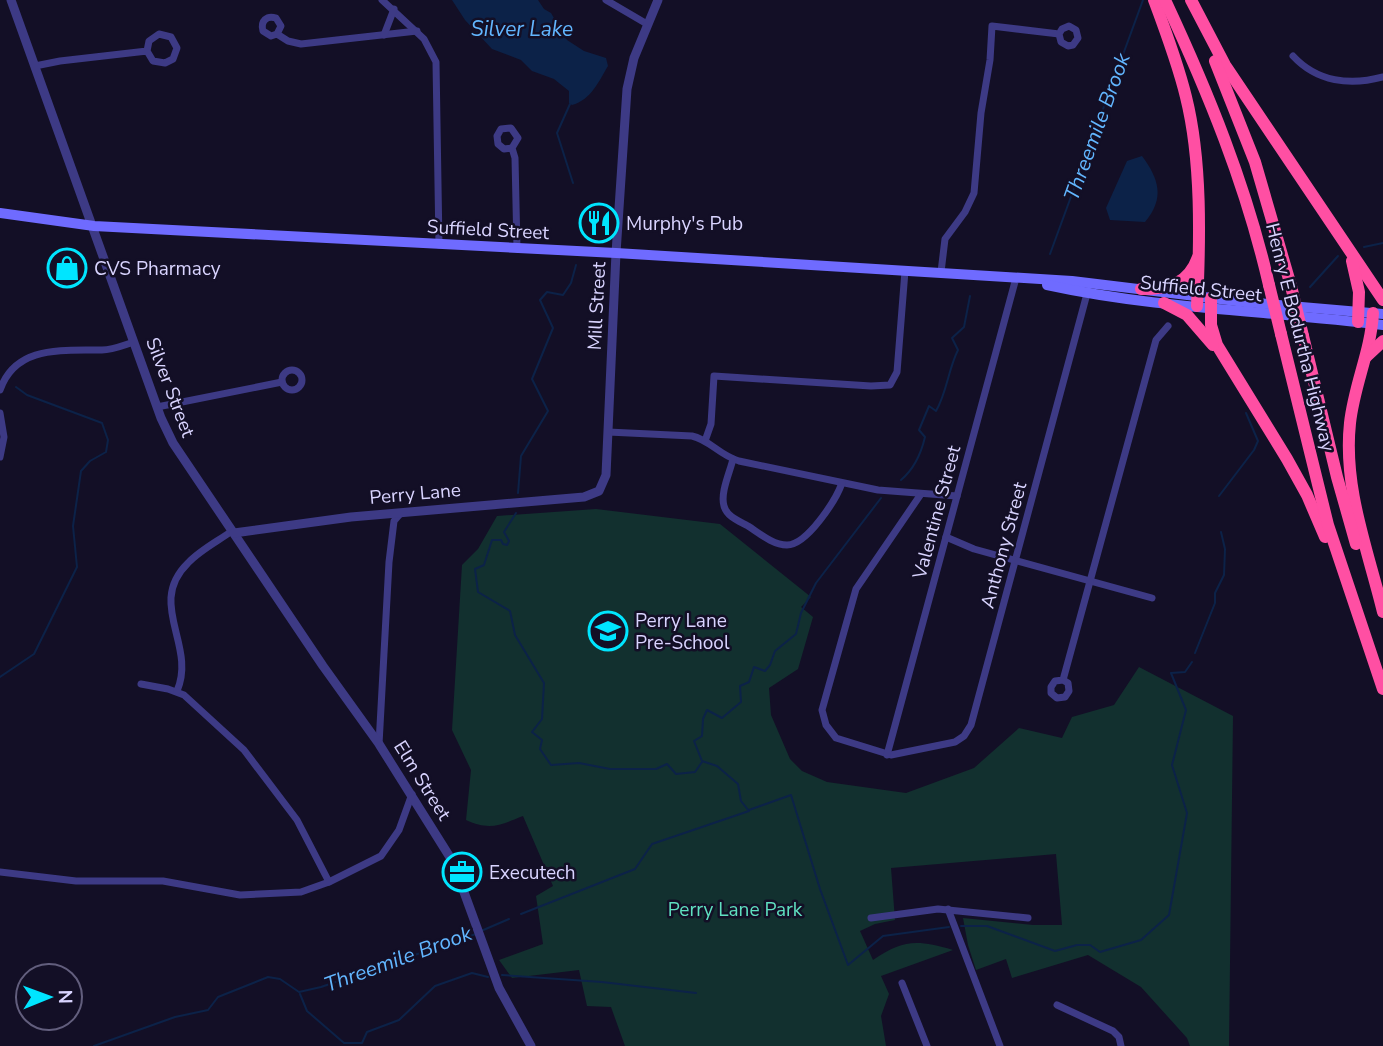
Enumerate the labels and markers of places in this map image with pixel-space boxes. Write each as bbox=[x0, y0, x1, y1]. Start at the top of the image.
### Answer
restaurant icon: Murphy's Pub bbox=[578, 202, 620, 244]
place label: Murphy's Pub bbox=[626, 211, 743, 237]
shop icon: CVS Pharmacy bbox=[46, 247, 88, 289]
place label: CVS Pharmacy bbox=[94, 256, 221, 282]
place label: Perry Lane Pre-School bbox=[635, 608, 730, 656]
school or university icon: Perry Lane Pre-School bbox=[587, 610, 629, 652]
office icon: Executech bbox=[441, 851, 483, 893]
place label: Executech bbox=[489, 860, 576, 886]

